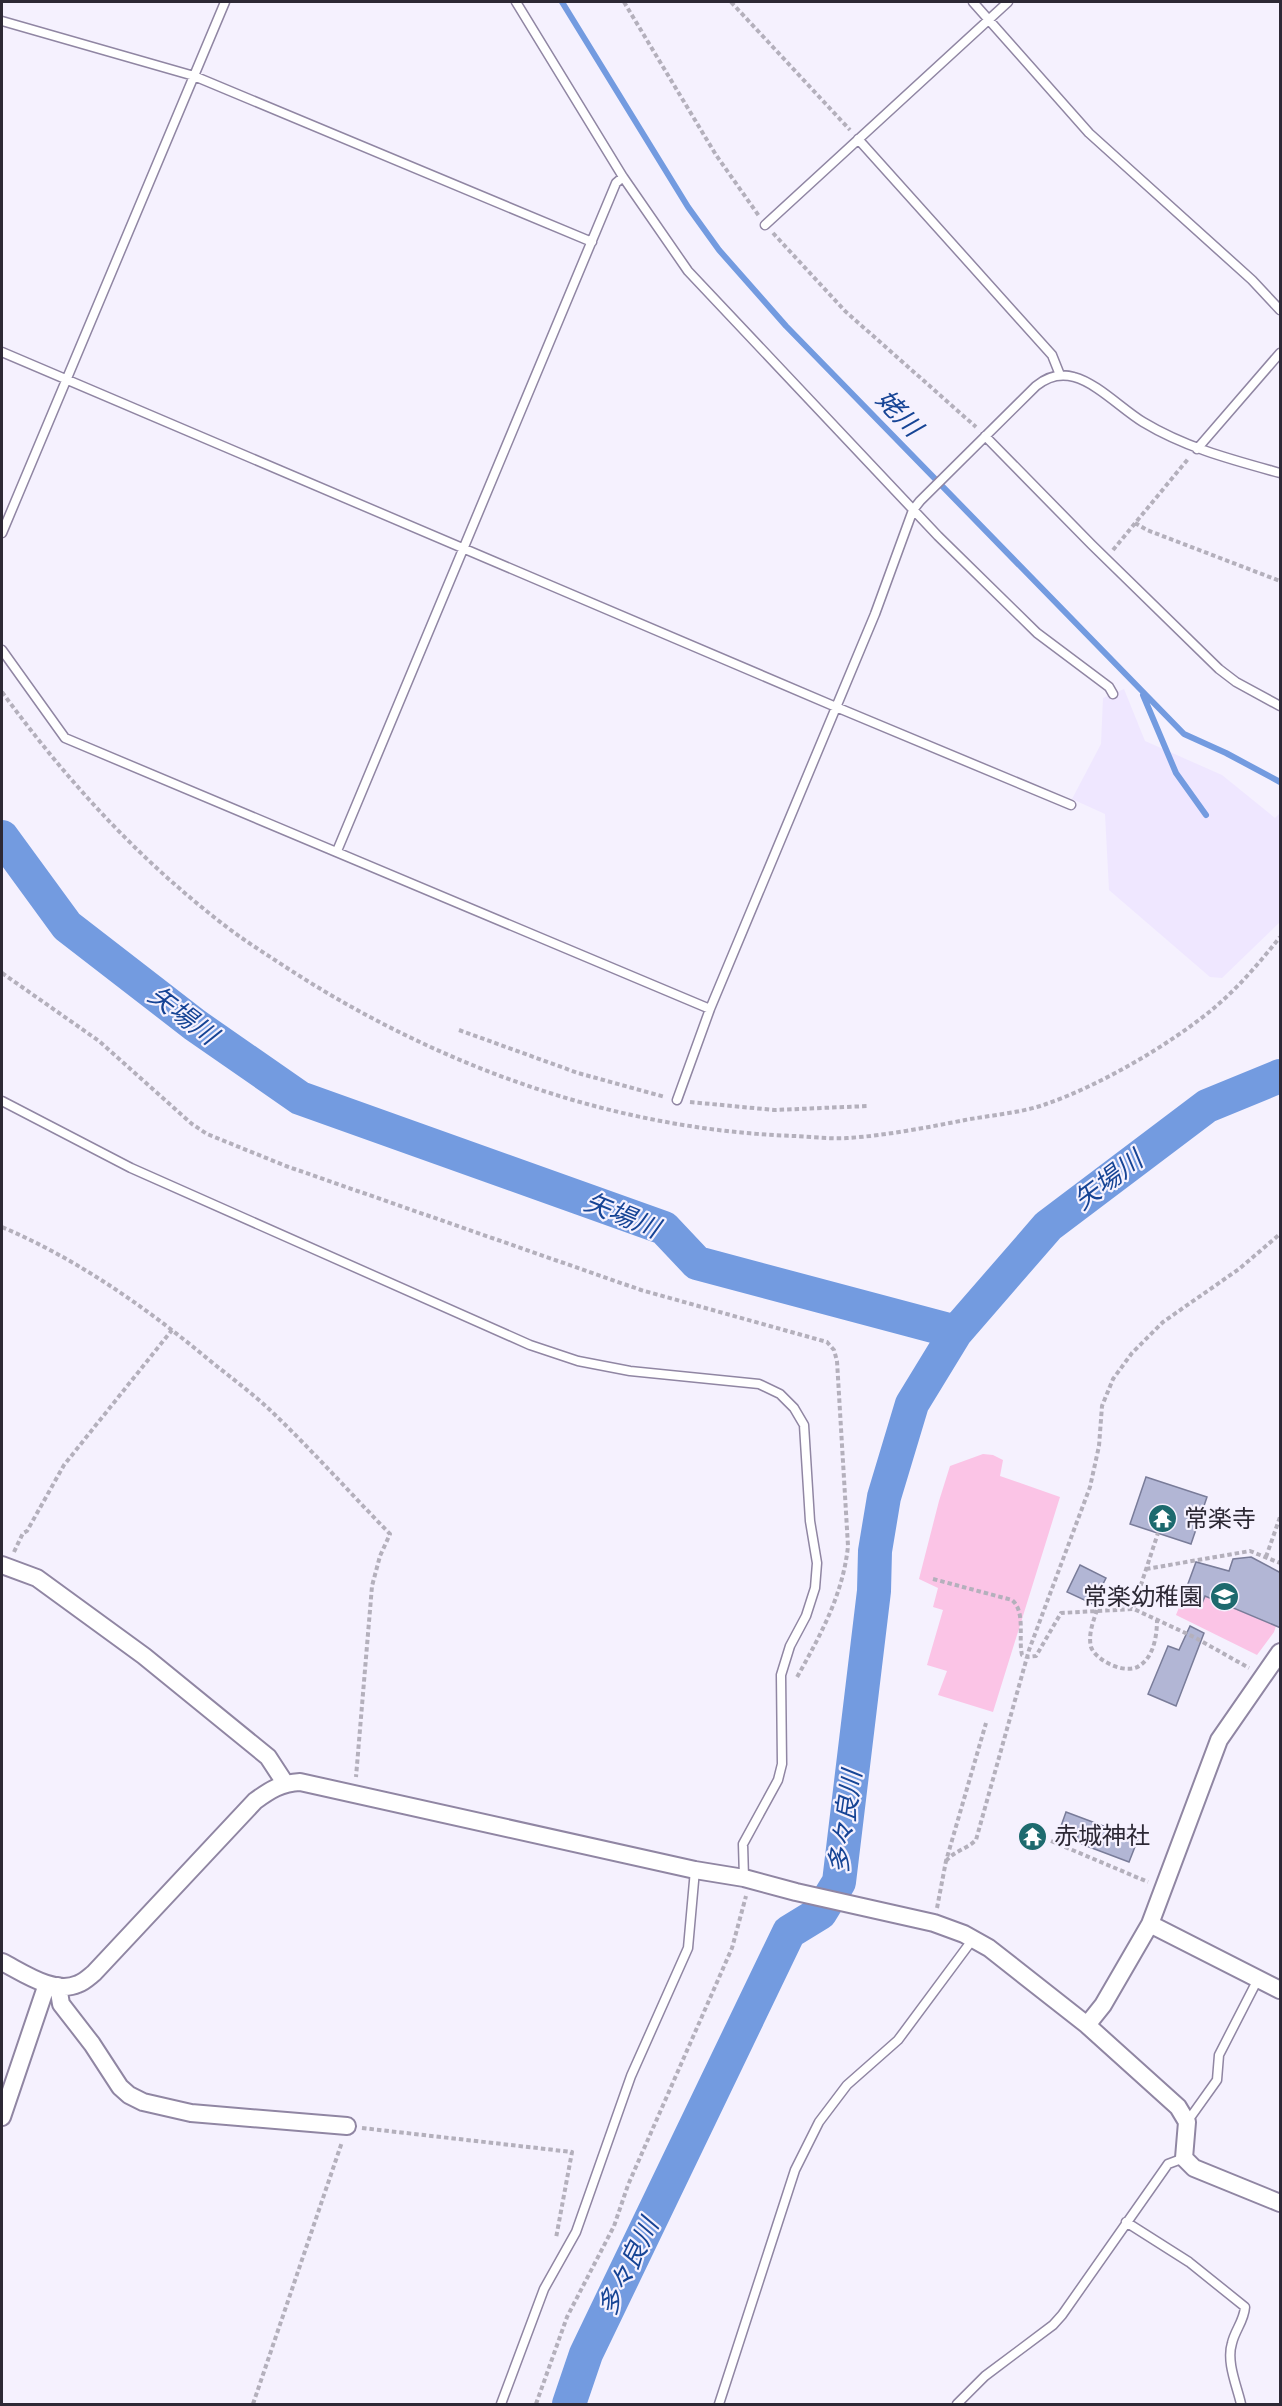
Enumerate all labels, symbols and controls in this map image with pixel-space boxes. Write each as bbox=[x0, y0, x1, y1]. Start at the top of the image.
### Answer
water label: 姥川 bbox=[866, 381, 933, 448]
water label: 矢場川 bbox=[139, 976, 228, 1057]
water label: 矢場川 bbox=[1065, 1140, 1154, 1220]
water label: 矢場川 bbox=[578, 1183, 668, 1250]
place label: 常楽寺 bbox=[1184, 1502, 1256, 1538]
temple icon: 常楽寺 bbox=[1147, 1503, 1179, 1535]
place label: 常楽幼稚園 bbox=[1083, 1580, 1203, 1616]
school or university icon: 常楽幼稚園 bbox=[1208, 1581, 1240, 1613]
water label: 多々良川 bbox=[819, 1765, 873, 1876]
place label: 赤城神社 bbox=[1054, 1819, 1150, 1855]
temple icon: 赤城神社 bbox=[1017, 1820, 1049, 1852]
water label: 多々良川 bbox=[588, 2209, 671, 2323]

